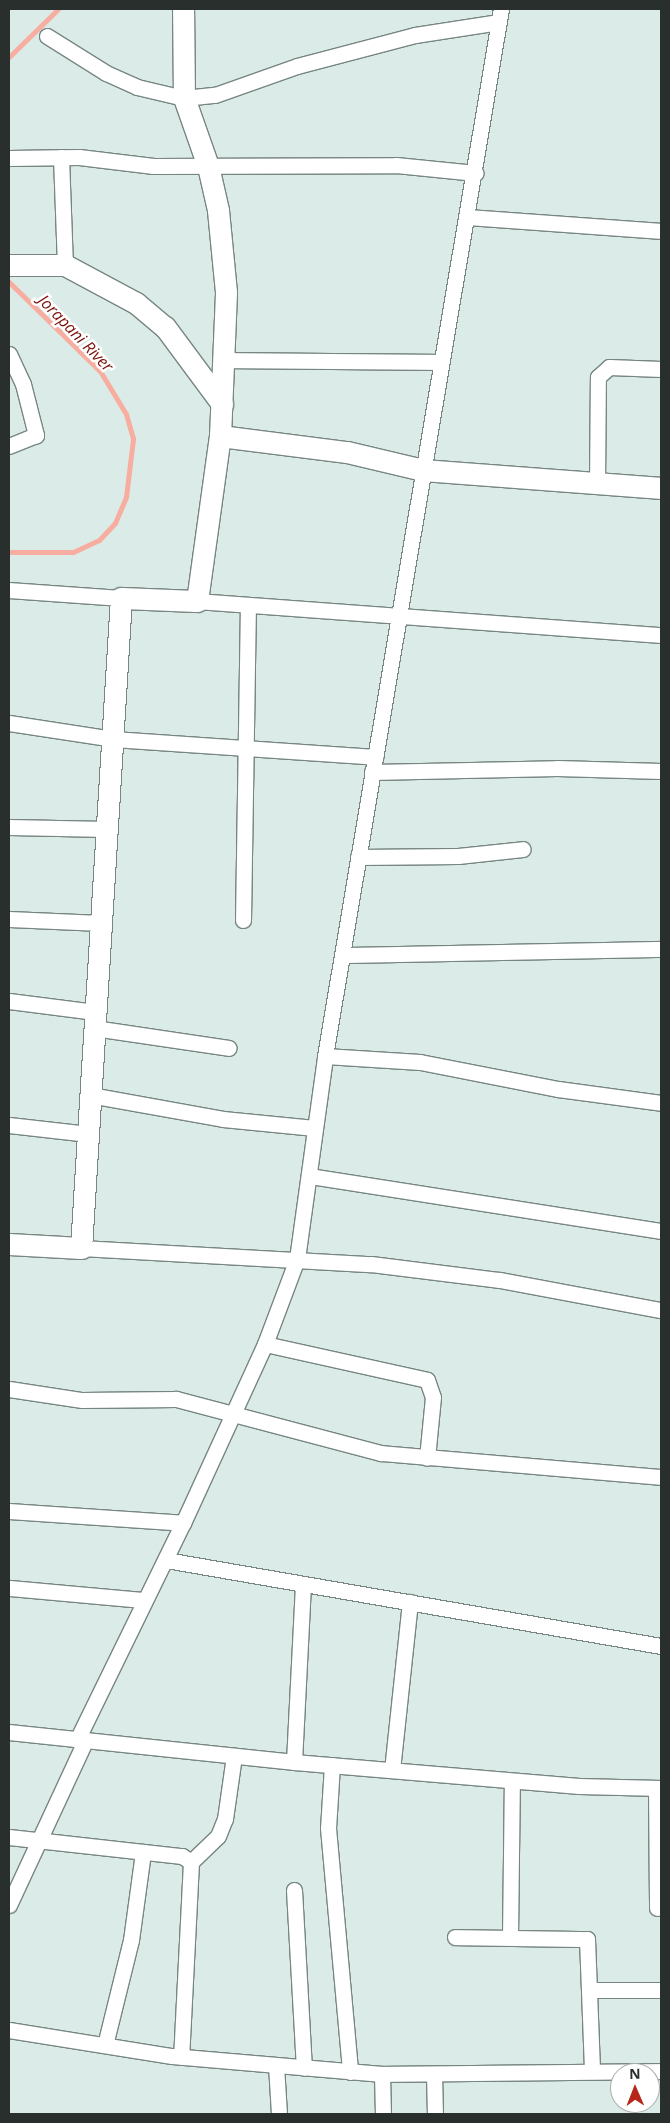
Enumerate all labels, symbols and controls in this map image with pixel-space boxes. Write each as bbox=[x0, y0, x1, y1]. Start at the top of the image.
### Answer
water label: Jorapani River bbox=[35, 291, 117, 375]
north arrow bbox=[610, 2063, 660, 2113]
text: N bbox=[629, 2064, 641, 2083]

